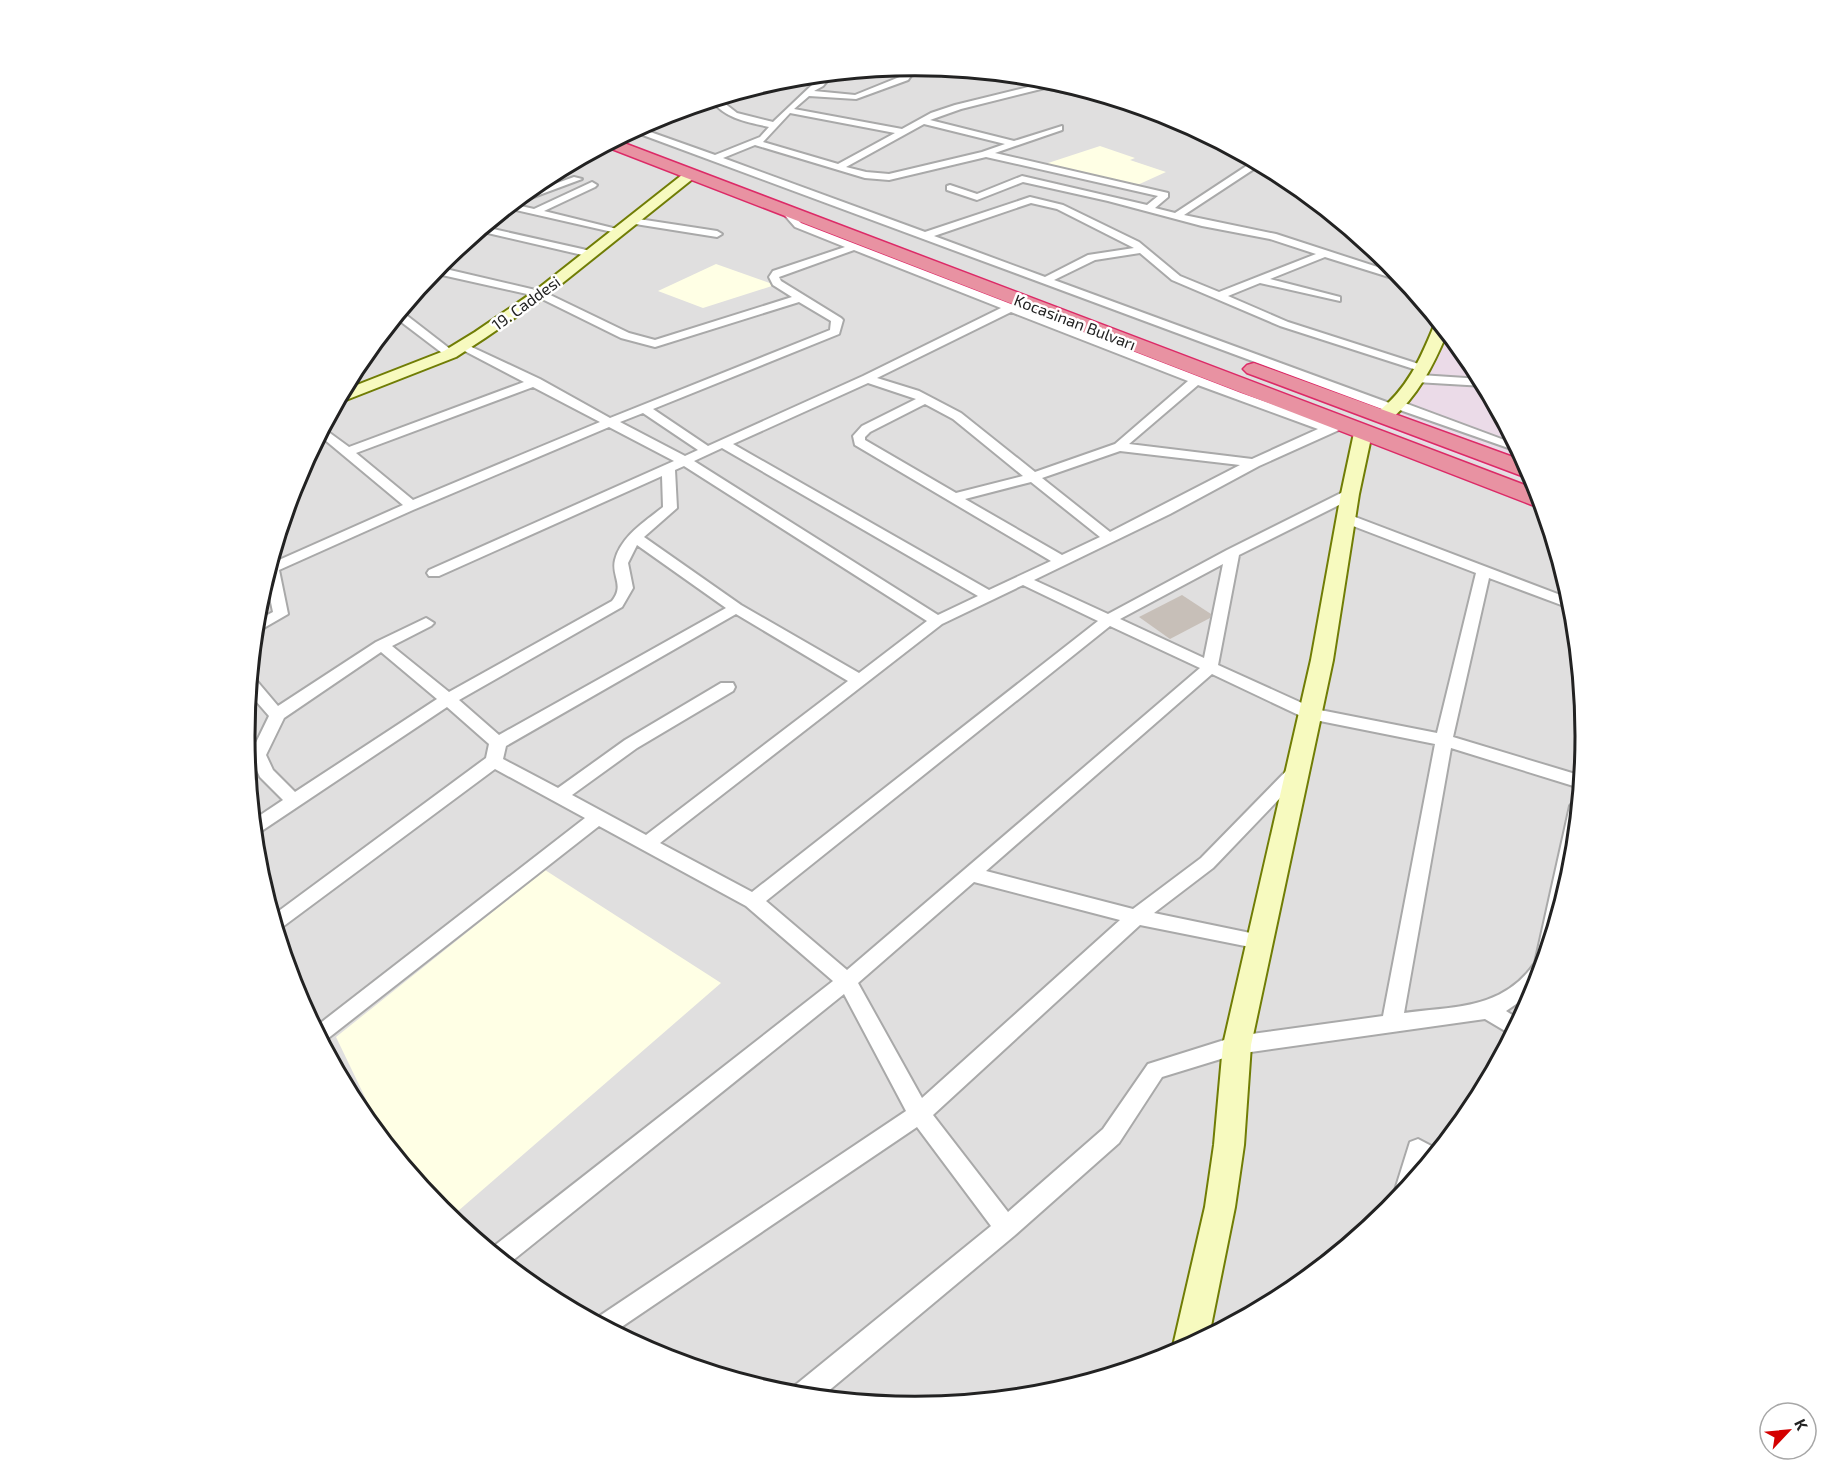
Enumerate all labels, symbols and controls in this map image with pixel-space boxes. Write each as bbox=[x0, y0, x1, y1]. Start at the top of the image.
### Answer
street label: 19. Caddesi bbox=[488, 271, 564, 334]
street label: Kocasinan Bulvarı bbox=[1012, 290, 1139, 354]
north arrow bbox=[1758, 1401, 1818, 1461]
text: K bbox=[1791, 1415, 1813, 1434]

